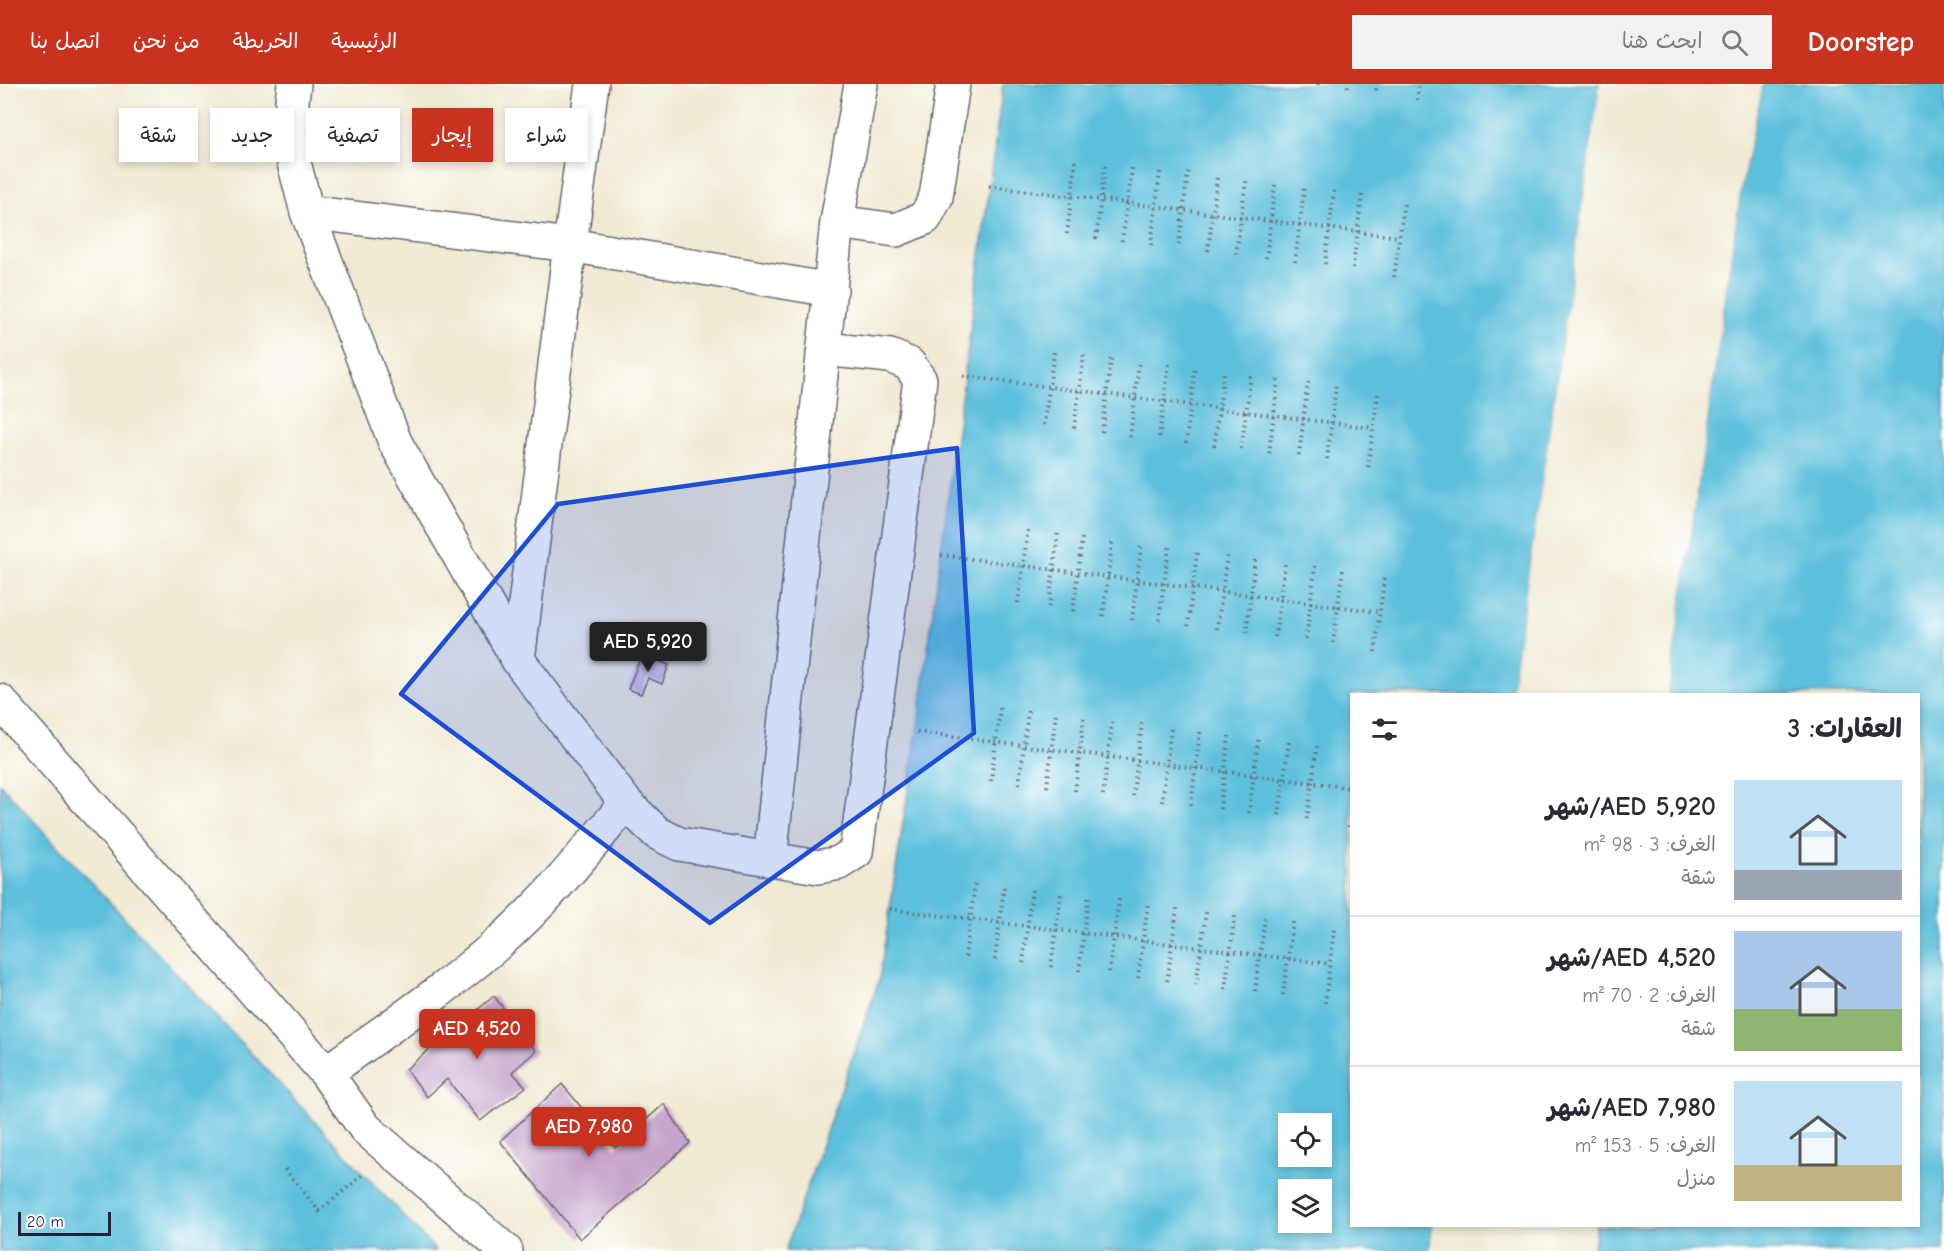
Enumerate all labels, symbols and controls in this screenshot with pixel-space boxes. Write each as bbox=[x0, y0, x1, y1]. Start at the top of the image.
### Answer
search box bbox=[1352, 15, 1772, 69]
icon: search bbox=[1718, 26, 1751, 59]
text: Doorstep bbox=[1808, 26, 1914, 58]
text: ابحث هنا bbox=[1622, 28, 1703, 54]
text: اتصل بنا bbox=[30, 29, 100, 53]
text: من نحن bbox=[133, 29, 200, 53]
text: الخريطة bbox=[233, 29, 298, 53]
text: الرئيسية bbox=[331, 29, 397, 53]
chip: شقة bbox=[119, 108, 198, 162]
chip: جديد bbox=[210, 108, 294, 162]
chip: تصفية bbox=[306, 108, 400, 162]
chip: إيجار bbox=[412, 108, 493, 162]
chip: شراء bbox=[505, 108, 588, 162]
pin: AED 5,920 bbox=[579, 622, 717, 673]
text: AED 5,920 bbox=[604, 630, 692, 653]
icon: filters bbox=[1368, 713, 1401, 746]
text: العقارات: 3 bbox=[1787, 714, 1902, 744]
text: AED 5,920/شهر bbox=[1546, 792, 1716, 822]
icon: home bbox=[1782, 804, 1854, 876]
text: الغرف: 3 · 98 m² bbox=[1583, 833, 1716, 856]
text: شقة bbox=[1681, 866, 1716, 889]
text: AED 4,520/شهر bbox=[1547, 943, 1716, 973]
icon: home bbox=[1782, 955, 1854, 1027]
text: الغرف: 2 · 70 m² bbox=[1582, 984, 1716, 1007]
pin: AED 4,520 bbox=[408, 1009, 546, 1060]
text: AED 4,520 bbox=[433, 1017, 521, 1040]
text: شقة bbox=[1681, 1017, 1716, 1040]
text: AED 7,980/شهر bbox=[1548, 1093, 1716, 1123]
icon: home bbox=[1782, 1105, 1854, 1177]
pin: AED 7,980 bbox=[520, 1107, 658, 1158]
map controls bbox=[1278, 1113, 1332, 1233]
button: locate bbox=[1278, 1113, 1332, 1167]
text: AED 7,980 bbox=[545, 1115, 633, 1138]
text: الغرف: 5 · 153 m² bbox=[1575, 1134, 1716, 1157]
text: منزل bbox=[1677, 1167, 1716, 1190]
button: layers bbox=[1278, 1179, 1332, 1233]
scale bar bbox=[18, 1209, 111, 1236]
text: 20 m bbox=[27, 1213, 64, 1231]

